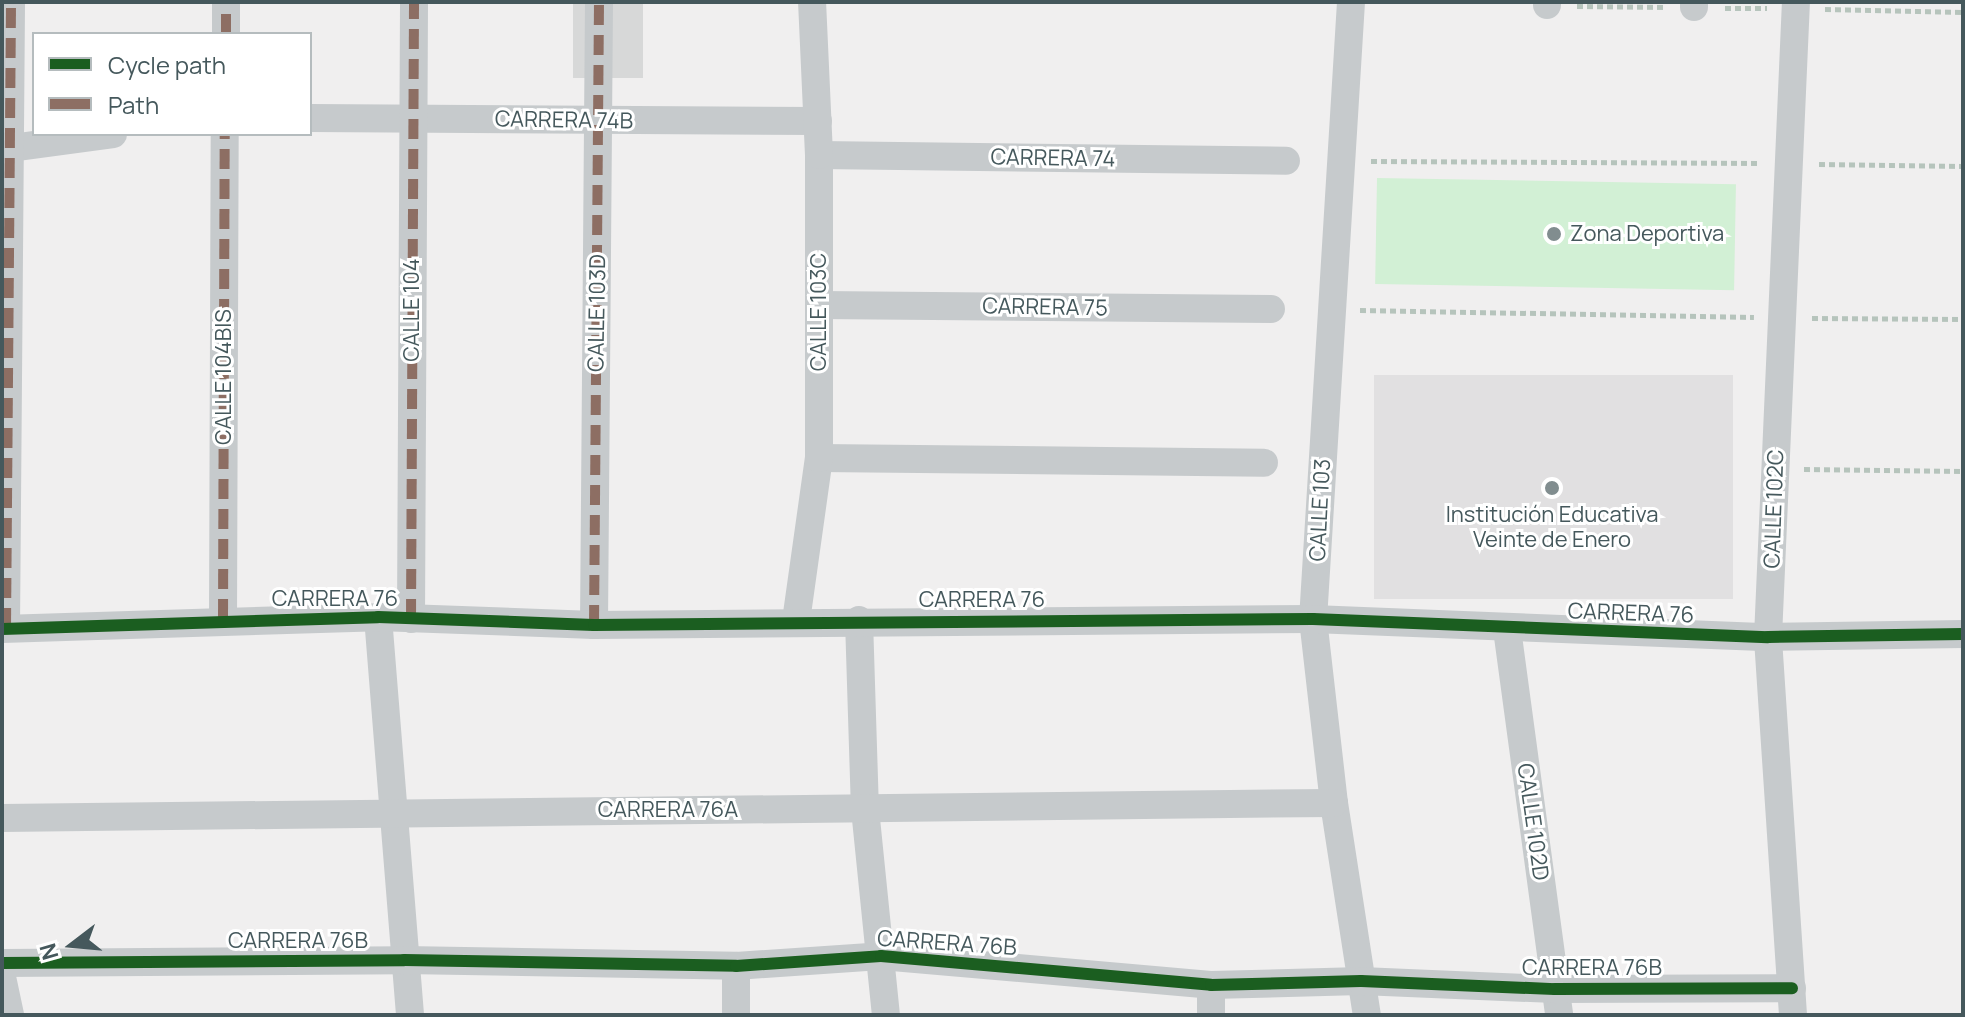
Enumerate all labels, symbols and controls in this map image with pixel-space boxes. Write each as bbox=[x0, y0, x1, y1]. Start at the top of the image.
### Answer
legend bbox=[32, 32, 312, 136]
text: Cycle path bbox=[108, 48, 226, 81]
text: Path bbox=[108, 88, 159, 121]
street label: CARRERA 74B bbox=[495, 106, 633, 134]
street label: CARRERA 74 bbox=[990, 144, 1116, 172]
place label: Zona Deportiva bbox=[1570, 221, 1724, 247]
marker: Zona Deportiva bbox=[1545, 225, 1563, 243]
street label: CALLE 103C bbox=[806, 253, 832, 371]
street label: CALLE 103D bbox=[583, 254, 611, 372]
street label: CALLE 104 bbox=[399, 258, 425, 362]
street label: CARRERA 75 bbox=[982, 293, 1108, 321]
street label: CALLE 104BIS bbox=[211, 309, 237, 445]
street label: CALLE 102C bbox=[1759, 449, 1789, 569]
street label: CALLE 103 bbox=[1304, 458, 1336, 562]
marker: Institución Educativa Veinte de Enero bbox=[1543, 479, 1561, 497]
place label: Institución Educativa Veinte de Enero bbox=[1446, 501, 1658, 552]
street label: CARRERA 76 bbox=[272, 586, 398, 612]
street label: CARRERA 76 bbox=[919, 587, 1045, 613]
street label: CARRERA 76 bbox=[1567, 598, 1695, 628]
street label: CALLE 102D bbox=[1512, 762, 1554, 882]
street label: CARRERA 76A bbox=[598, 797, 738, 823]
north arrow bbox=[32, 905, 112, 985]
street label: CARRERA 76B bbox=[876, 925, 1018, 961]
street label: CARRERA 76B bbox=[228, 928, 368, 954]
text: N bbox=[32, 940, 66, 963]
street label: CARRERA 76B bbox=[1522, 955, 1662, 981]

